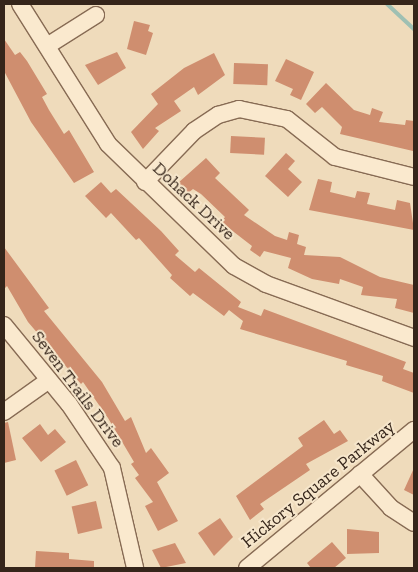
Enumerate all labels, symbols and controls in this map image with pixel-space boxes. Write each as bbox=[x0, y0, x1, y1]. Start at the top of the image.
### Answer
street label: Dohack Drive bbox=[148, 157, 240, 245]
street label: Seven Trails Drive bbox=[27, 326, 129, 452]
street label: Hickory Square Parkway bbox=[237, 415, 399, 553]

